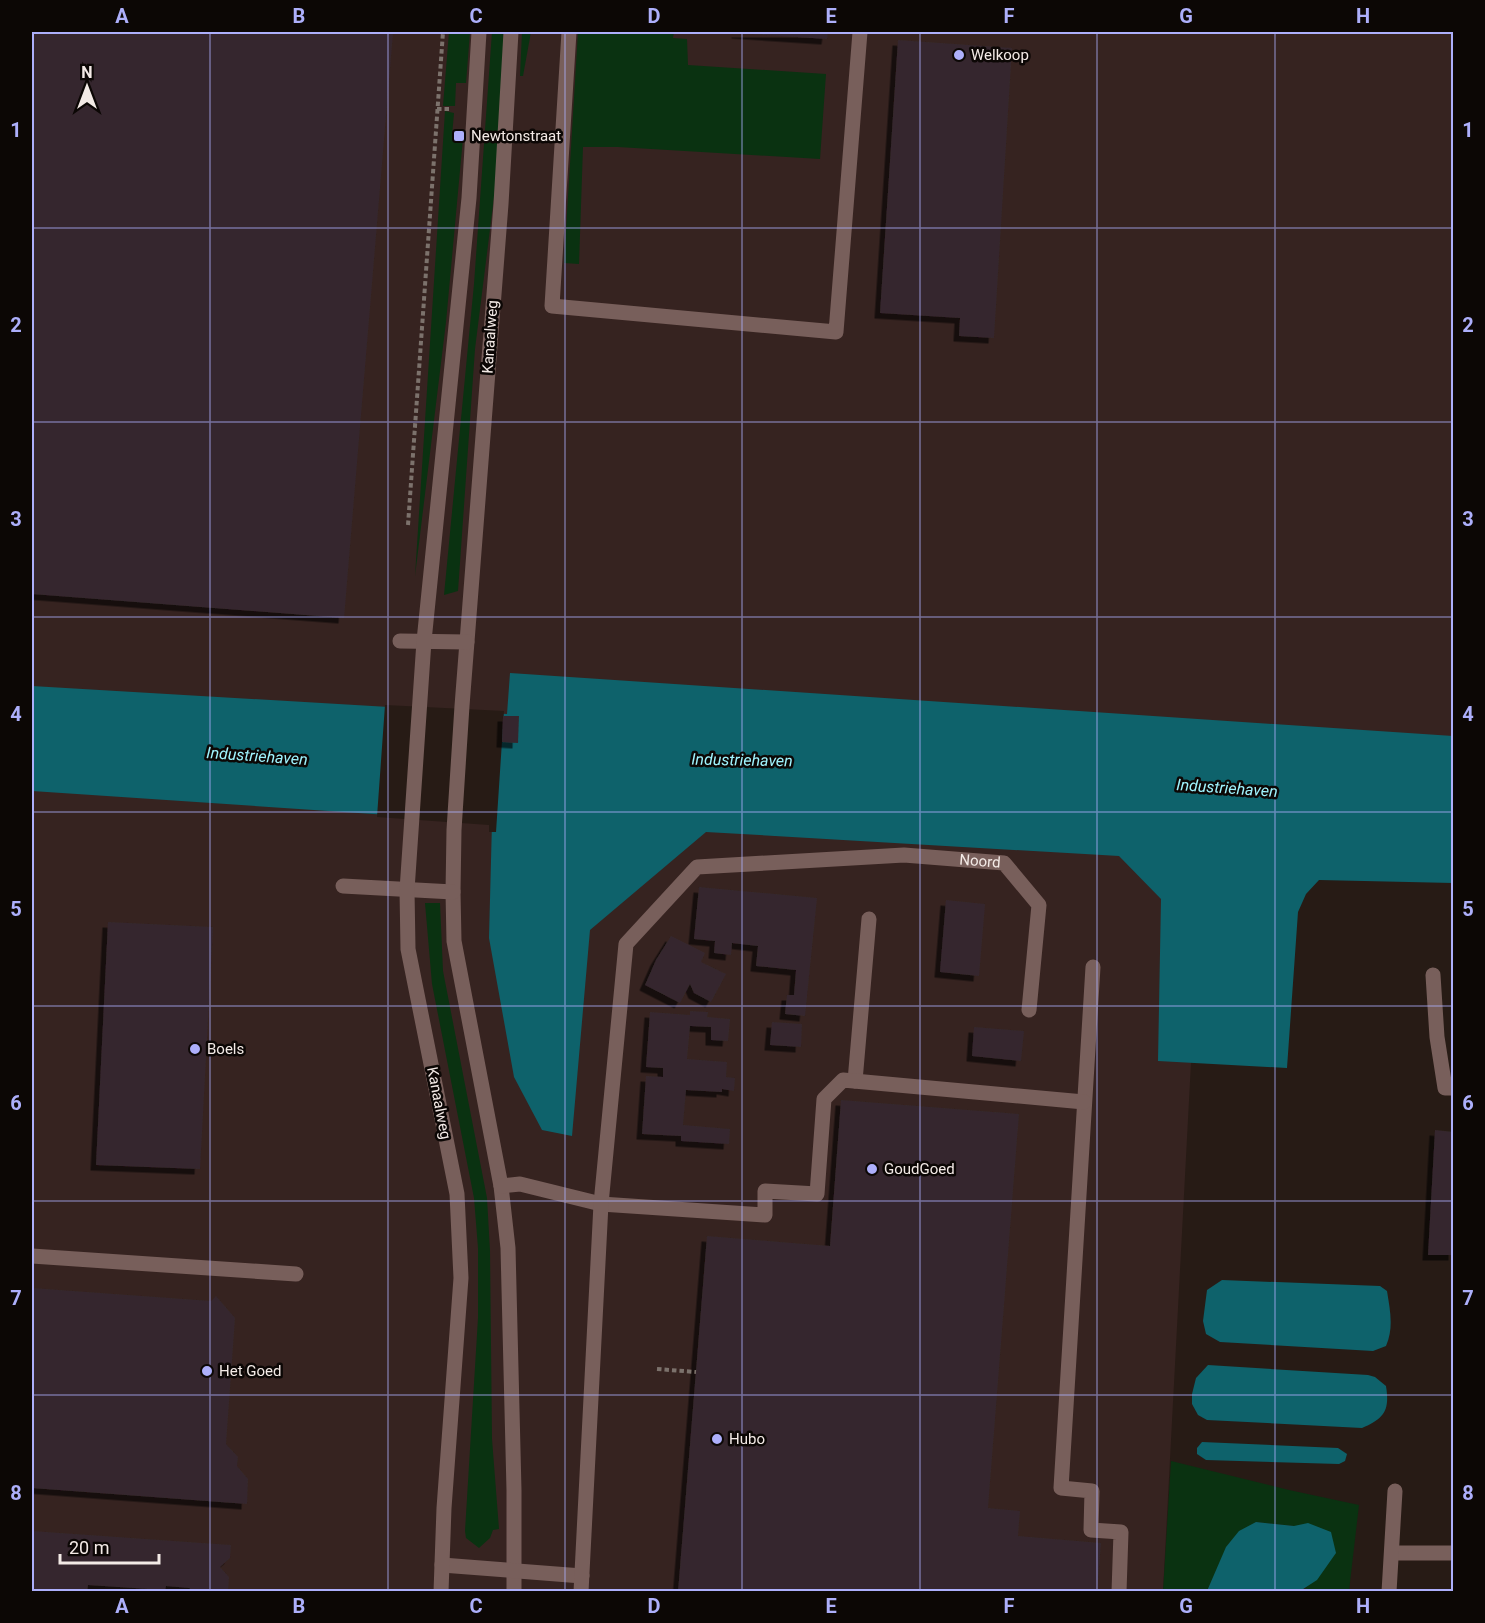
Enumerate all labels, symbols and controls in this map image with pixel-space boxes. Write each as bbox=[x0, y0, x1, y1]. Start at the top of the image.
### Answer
text: A bbox=[115, 4, 129, 28]
text: B bbox=[293, 4, 305, 28]
text: C bbox=[469, 4, 483, 28]
text: D bbox=[648, 4, 661, 28]
text: E bbox=[825, 4, 837, 28]
text: F bbox=[1004, 4, 1015, 28]
text: G bbox=[1179, 4, 1193, 28]
text: H bbox=[1356, 4, 1370, 28]
place label: Welkoop bbox=[971, 46, 1029, 64]
marker: Welkoop bbox=[952, 48, 966, 62]
north arrow bbox=[57, 57, 117, 117]
text: N bbox=[81, 63, 93, 82]
text: 1 bbox=[10, 118, 22, 142]
text: 1 bbox=[1462, 118, 1474, 142]
place label: Newtonstraat bbox=[471, 127, 561, 145]
marker: Newtonstraat bbox=[452, 129, 466, 143]
street label: Kanaalweg bbox=[478, 300, 502, 374]
text: 2 bbox=[10, 313, 22, 337]
text: 2 bbox=[1462, 313, 1474, 337]
text: 3 bbox=[10, 507, 22, 531]
text: 3 bbox=[1462, 507, 1474, 531]
text: 4 bbox=[10, 702, 22, 726]
text: 4 bbox=[1462, 702, 1474, 726]
water label: Industriehaven bbox=[206, 743, 308, 769]
water label: Industriehaven bbox=[691, 750, 793, 770]
water label: Industriehaven bbox=[1176, 775, 1278, 801]
street label: Noord bbox=[959, 850, 1001, 872]
text: 5 bbox=[10, 897, 22, 921]
text: 5 bbox=[1462, 897, 1474, 921]
place label: Boels bbox=[207, 1040, 244, 1058]
marker: Boels bbox=[188, 1042, 202, 1056]
street label: Kanaalweg bbox=[423, 1065, 455, 1141]
text: 6 bbox=[10, 1091, 22, 1115]
text: 6 bbox=[1462, 1091, 1474, 1115]
place label: GoudGoed bbox=[884, 1160, 955, 1178]
marker: GoudGoed bbox=[865, 1162, 879, 1176]
text: 7 bbox=[10, 1286, 22, 1310]
text: 7 bbox=[1462, 1286, 1474, 1310]
place label: Het Goed bbox=[219, 1362, 281, 1380]
marker: Het Goed bbox=[200, 1364, 214, 1378]
place label: Hubo bbox=[729, 1430, 765, 1448]
marker: Hubo bbox=[710, 1432, 724, 1446]
text: 8 bbox=[10, 1481, 22, 1505]
text: 8 bbox=[1462, 1481, 1474, 1505]
scale bar bbox=[60, 1527, 159, 1565]
text: 20 m bbox=[69, 1537, 109, 1558]
text: A bbox=[115, 1594, 129, 1618]
text: B bbox=[293, 1594, 305, 1618]
text: C bbox=[469, 1594, 483, 1618]
text: D bbox=[648, 1594, 661, 1618]
text: E bbox=[825, 1594, 837, 1618]
text: F bbox=[1004, 1594, 1015, 1618]
text: G bbox=[1179, 1594, 1193, 1618]
text: H bbox=[1356, 1594, 1370, 1618]

